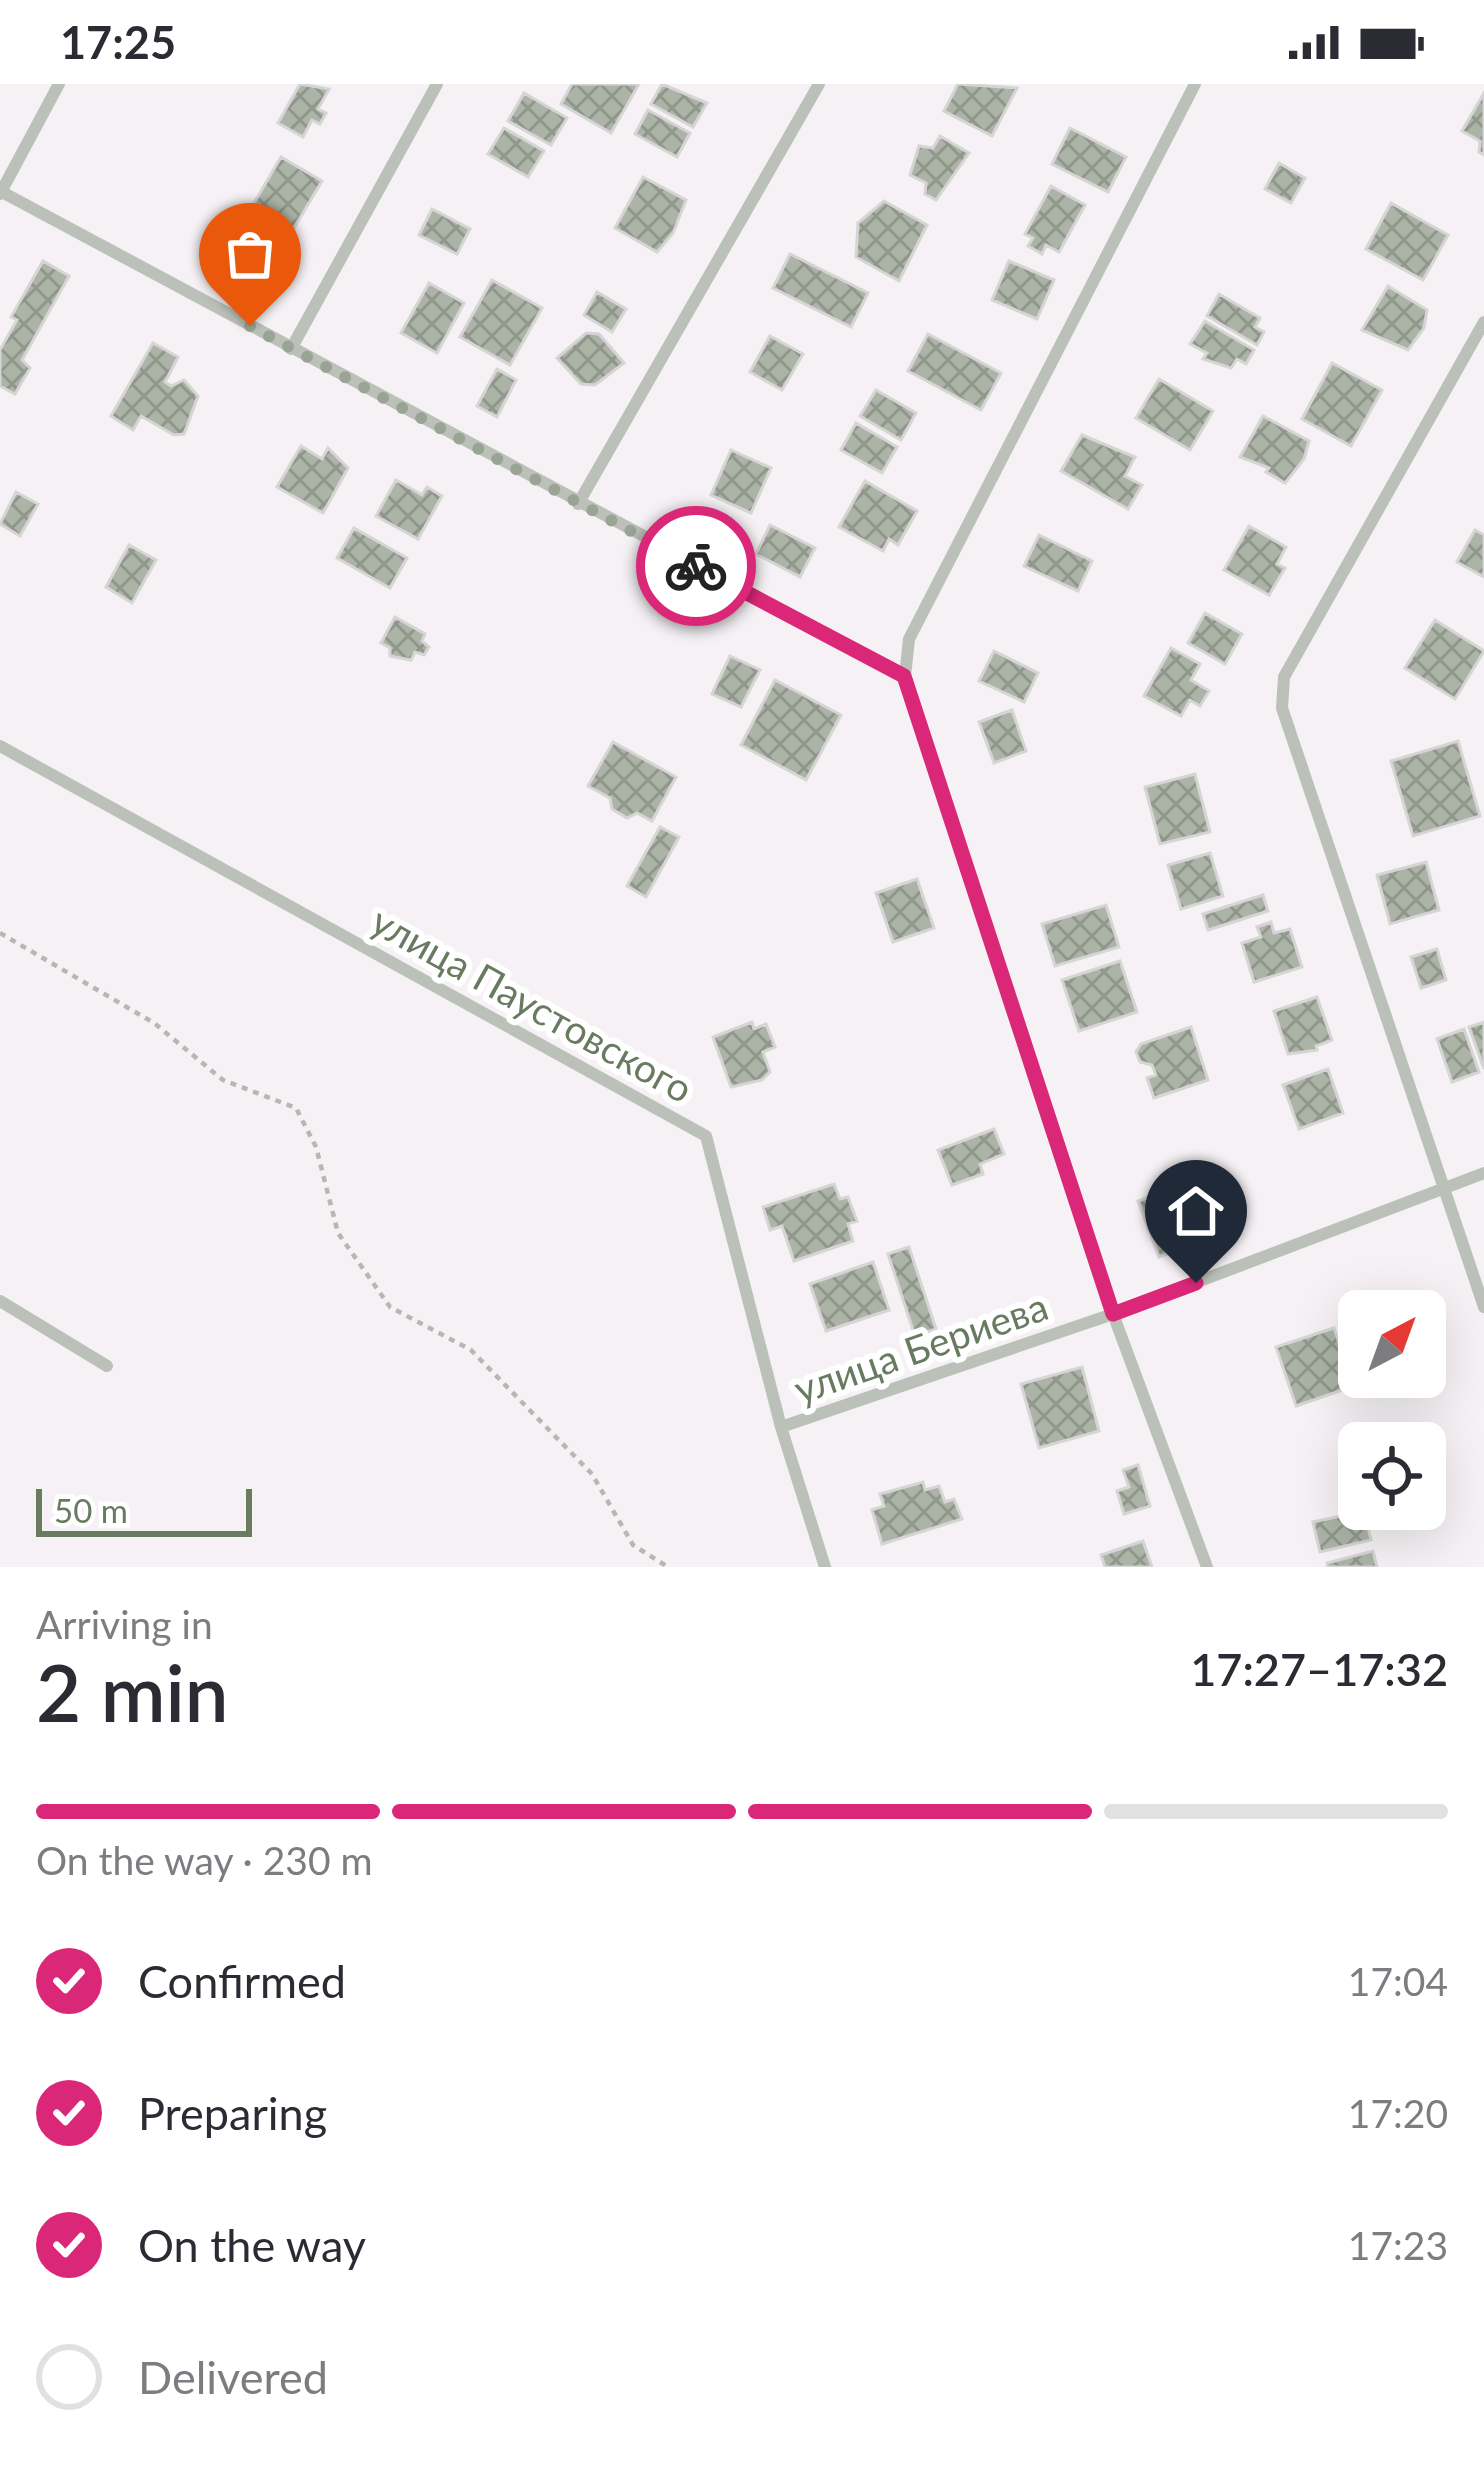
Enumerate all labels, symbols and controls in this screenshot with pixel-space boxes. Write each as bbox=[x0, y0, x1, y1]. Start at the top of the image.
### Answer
text: 17:25 bbox=[60, 15, 176, 69]
pin bbox=[199, 203, 301, 326]
icon: bag bbox=[217, 221, 283, 287]
courier bbox=[636, 506, 756, 626]
icon: bike bbox=[663, 533, 729, 599]
street label: улица Паустовского bbox=[364, 897, 701, 1111]
pin bbox=[1145, 1160, 1247, 1283]
icon: home bbox=[1163, 1178, 1229, 1244]
street label: улица Бериева bbox=[788, 1282, 1053, 1412]
north arrow bbox=[1338, 1290, 1446, 1398]
map controls bbox=[1338, 1290, 1446, 1530]
button: locate bbox=[1338, 1422, 1446, 1530]
scale bar bbox=[36, 1483, 252, 1536]
text: 50 m bbox=[54, 1490, 128, 1530]
text: Arriving in bbox=[36, 1601, 213, 1647]
text: 17:27–17:32 bbox=[1190, 1642, 1448, 1696]
text: 2 min bbox=[36, 1645, 229, 1739]
text: On the way · 230 m bbox=[36, 1837, 373, 1883]
icon: check bbox=[36, 1948, 102, 2014]
text: Confirmed bbox=[138, 1954, 346, 2008]
text: 17:04 bbox=[1348, 1958, 1448, 2004]
icon: check bbox=[36, 2080, 102, 2146]
text: Preparing bbox=[138, 2086, 327, 2140]
text: 17:20 bbox=[1348, 2090, 1448, 2136]
icon: check bbox=[36, 2212, 102, 2278]
text: On the way bbox=[138, 2218, 366, 2272]
text: 17:23 bbox=[1348, 2222, 1448, 2268]
text: Delivered bbox=[138, 2350, 328, 2404]

